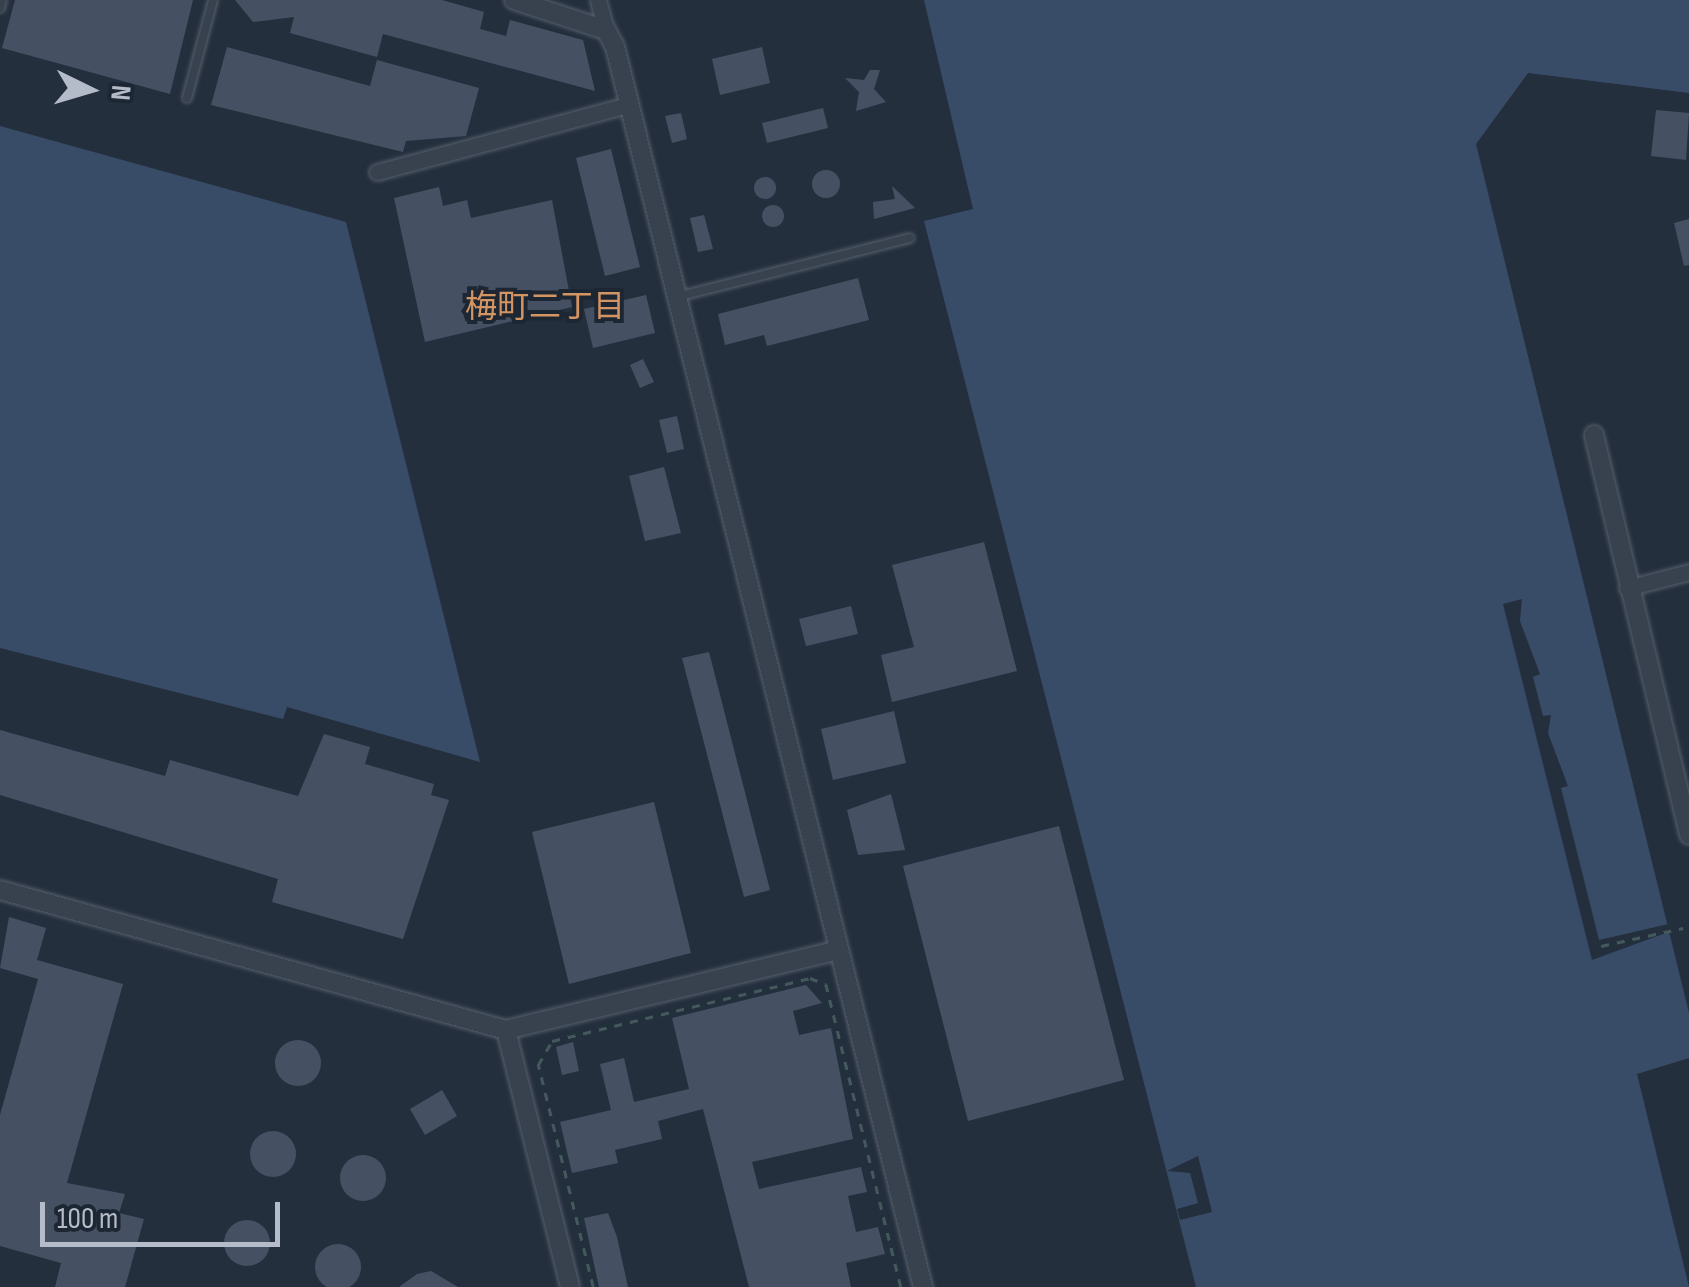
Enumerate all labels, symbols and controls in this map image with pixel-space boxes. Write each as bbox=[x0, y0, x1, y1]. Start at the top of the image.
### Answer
north arrow bbox=[40, 40, 140, 140]
text: N bbox=[103, 84, 137, 102]
district label: 梅町二丁目 bbox=[465, 289, 625, 327]
scale bar bbox=[45, 1182, 285, 1244]
text: 100 m bbox=[57, 1201, 118, 1237]

